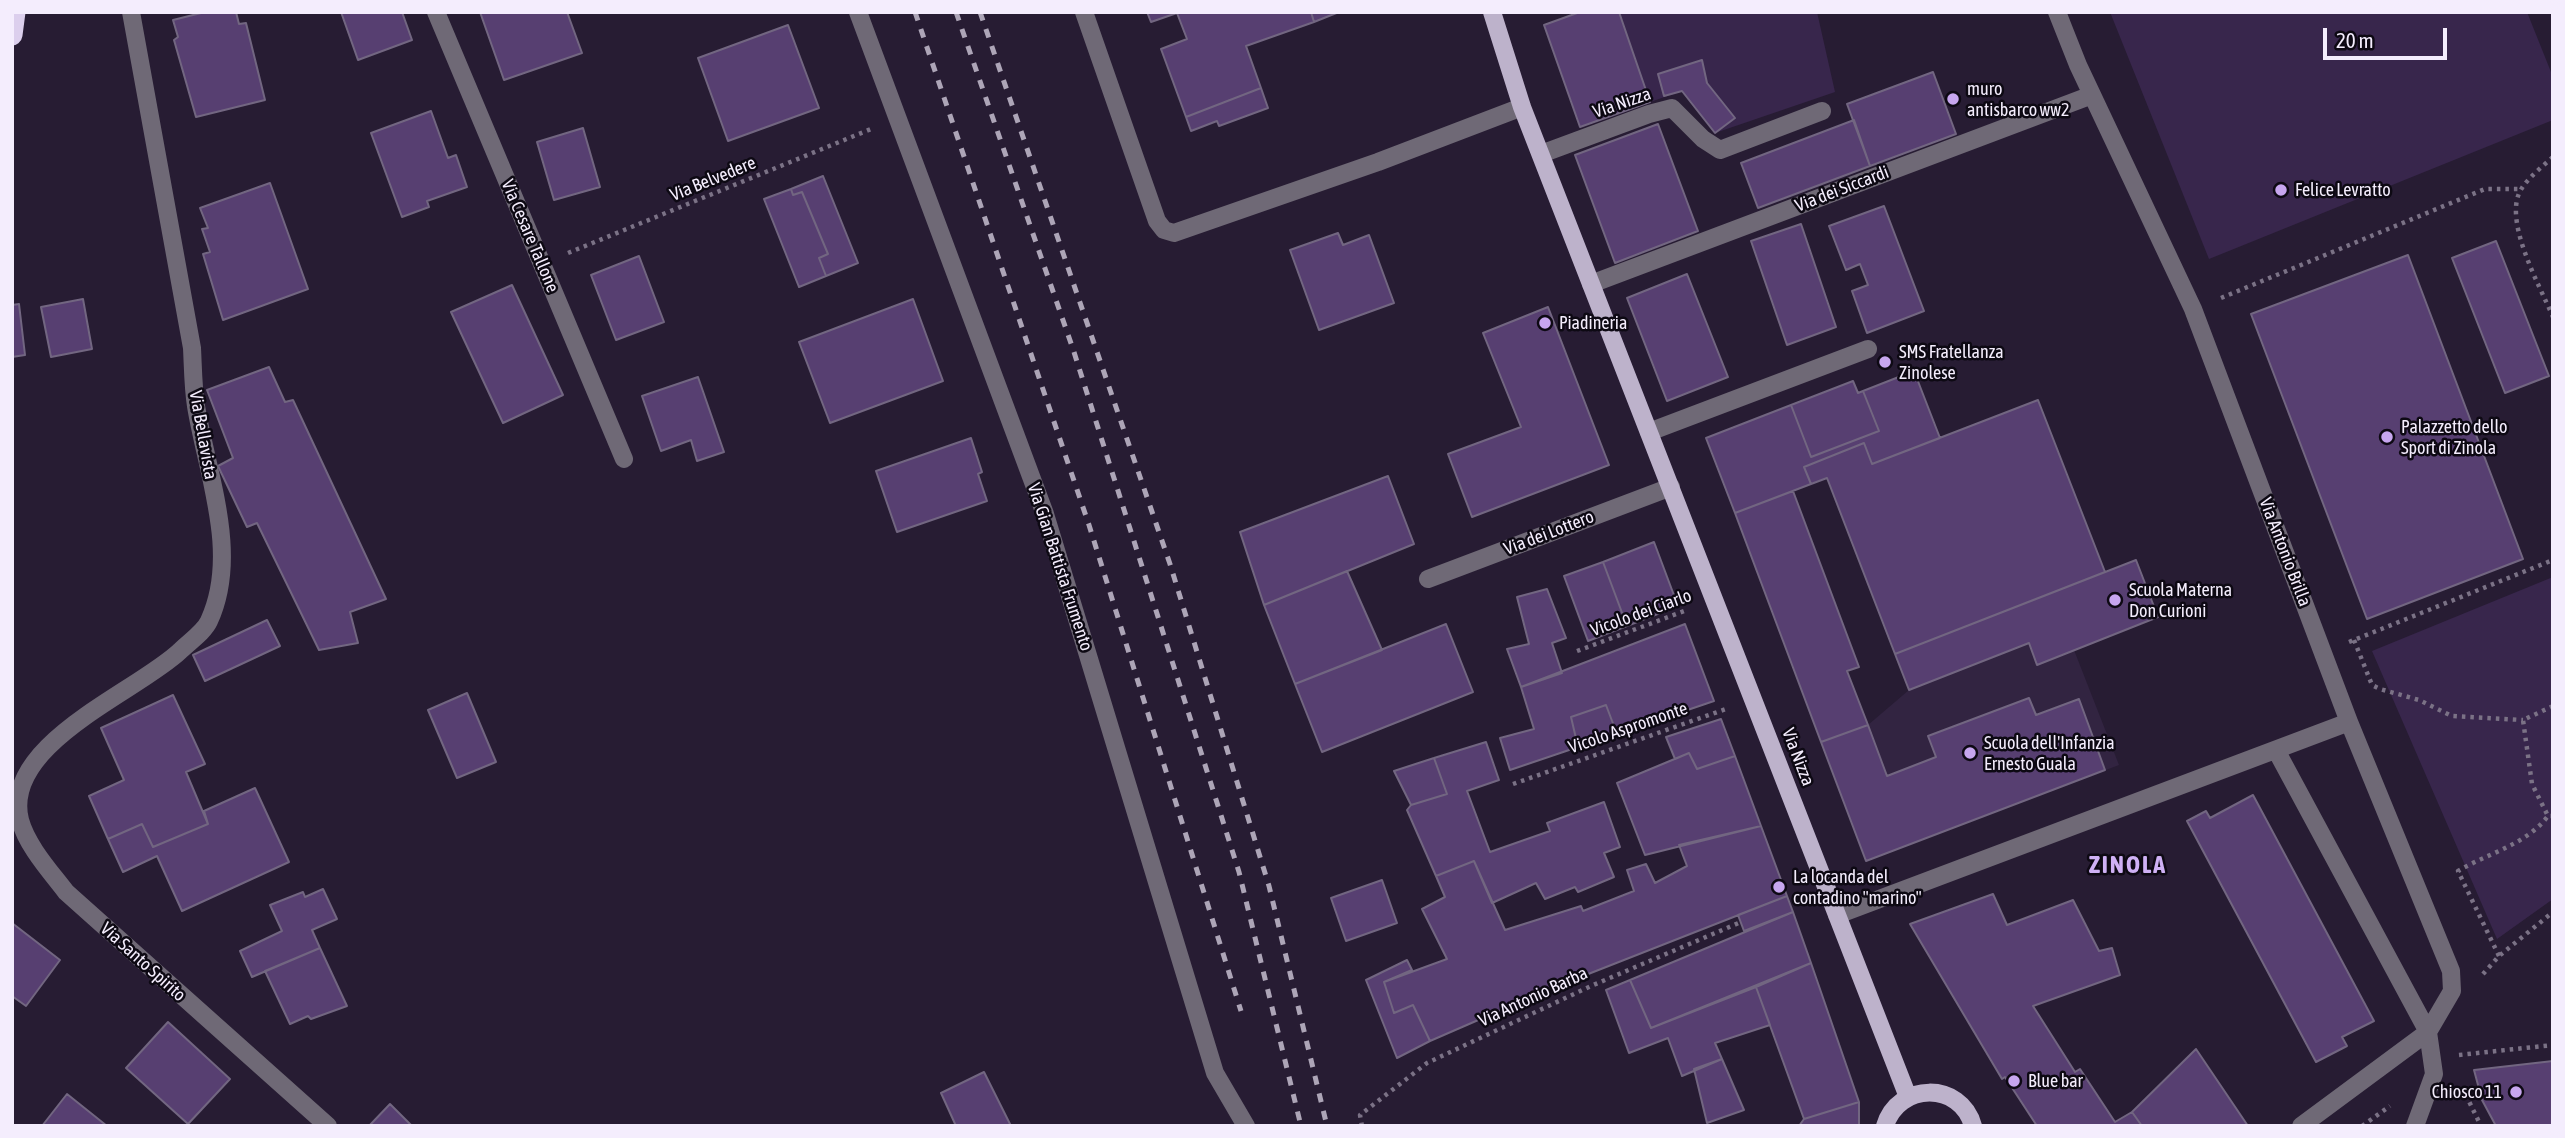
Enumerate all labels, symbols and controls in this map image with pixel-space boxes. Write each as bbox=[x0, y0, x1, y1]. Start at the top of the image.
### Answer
scale bar bbox=[2327, 14, 2451, 58]
text: 20 m bbox=[2336, 28, 2374, 52]
place label: muro antisbarco ww2 bbox=[1967, 78, 2070, 120]
street label: Via Nizza bbox=[1590, 83, 1654, 123]
marker: muro antisbarco ww2 bbox=[1945, 91, 1961, 107]
street label: Via Belvedere bbox=[667, 152, 759, 206]
street label: Via dei Siccardi bbox=[1792, 161, 1892, 217]
street label: Via Cesare Tallone bbox=[497, 176, 563, 296]
place label: Felice Levratto bbox=[2295, 179, 2391, 201]
marker: Felice Levratto bbox=[2273, 182, 2289, 198]
place label: Piadineria bbox=[1559, 312, 1627, 334]
marker: Piadineria bbox=[1537, 315, 1553, 331]
place label: SMS Fratellanza Zinolese bbox=[1899, 341, 2004, 384]
marker: SMS Fratellanza Zinolese bbox=[1877, 354, 1893, 370]
street label: Via Bellavista bbox=[185, 389, 221, 481]
place label: Palazzetto dello Sport di Zinola bbox=[2401, 416, 2508, 458]
marker: Palazzetto dello Sport di Zinola bbox=[2379, 429, 2395, 445]
street label: Via Gian Battista Frumento bbox=[1023, 480, 1097, 654]
street label: Via Antonio Brilla bbox=[2254, 495, 2316, 609]
street label: Via dei Lottero bbox=[1501, 506, 1597, 560]
place label: Scuola Materna Don Curioni bbox=[2129, 579, 2232, 622]
street label: Vicolo dei Ciarlo bbox=[1588, 585, 1694, 641]
marker: Scuola Materna Don Curioni bbox=[2107, 592, 2123, 608]
street label: Vicolo Aspromonte bbox=[1566, 698, 1690, 758]
street label: Via Nizza bbox=[1777, 725, 1819, 789]
place label: Scuola dell'Infanzia Ernesto Guala bbox=[1984, 732, 2115, 774]
marker: Scuola dell'Infanzia Ernesto Guala bbox=[1962, 745, 1978, 761]
district label: ZINOLA bbox=[2090, 851, 2166, 879]
place label: La locanda del contadino "marino" bbox=[1793, 866, 1922, 908]
marker: La locanda del contadino "marino" bbox=[1771, 879, 1787, 895]
street label: Via Santo Spirito bbox=[96, 918, 190, 1006]
street label: Via Antonio Barba bbox=[1475, 962, 1591, 1032]
place label: Blue bar bbox=[2028, 1070, 2083, 1092]
marker: Blue bar bbox=[2006, 1073, 2022, 1089]
place label: Chiosco 11 bbox=[2432, 1081, 2502, 1103]
marker: Chiosco 11 bbox=[2508, 1084, 2524, 1100]

